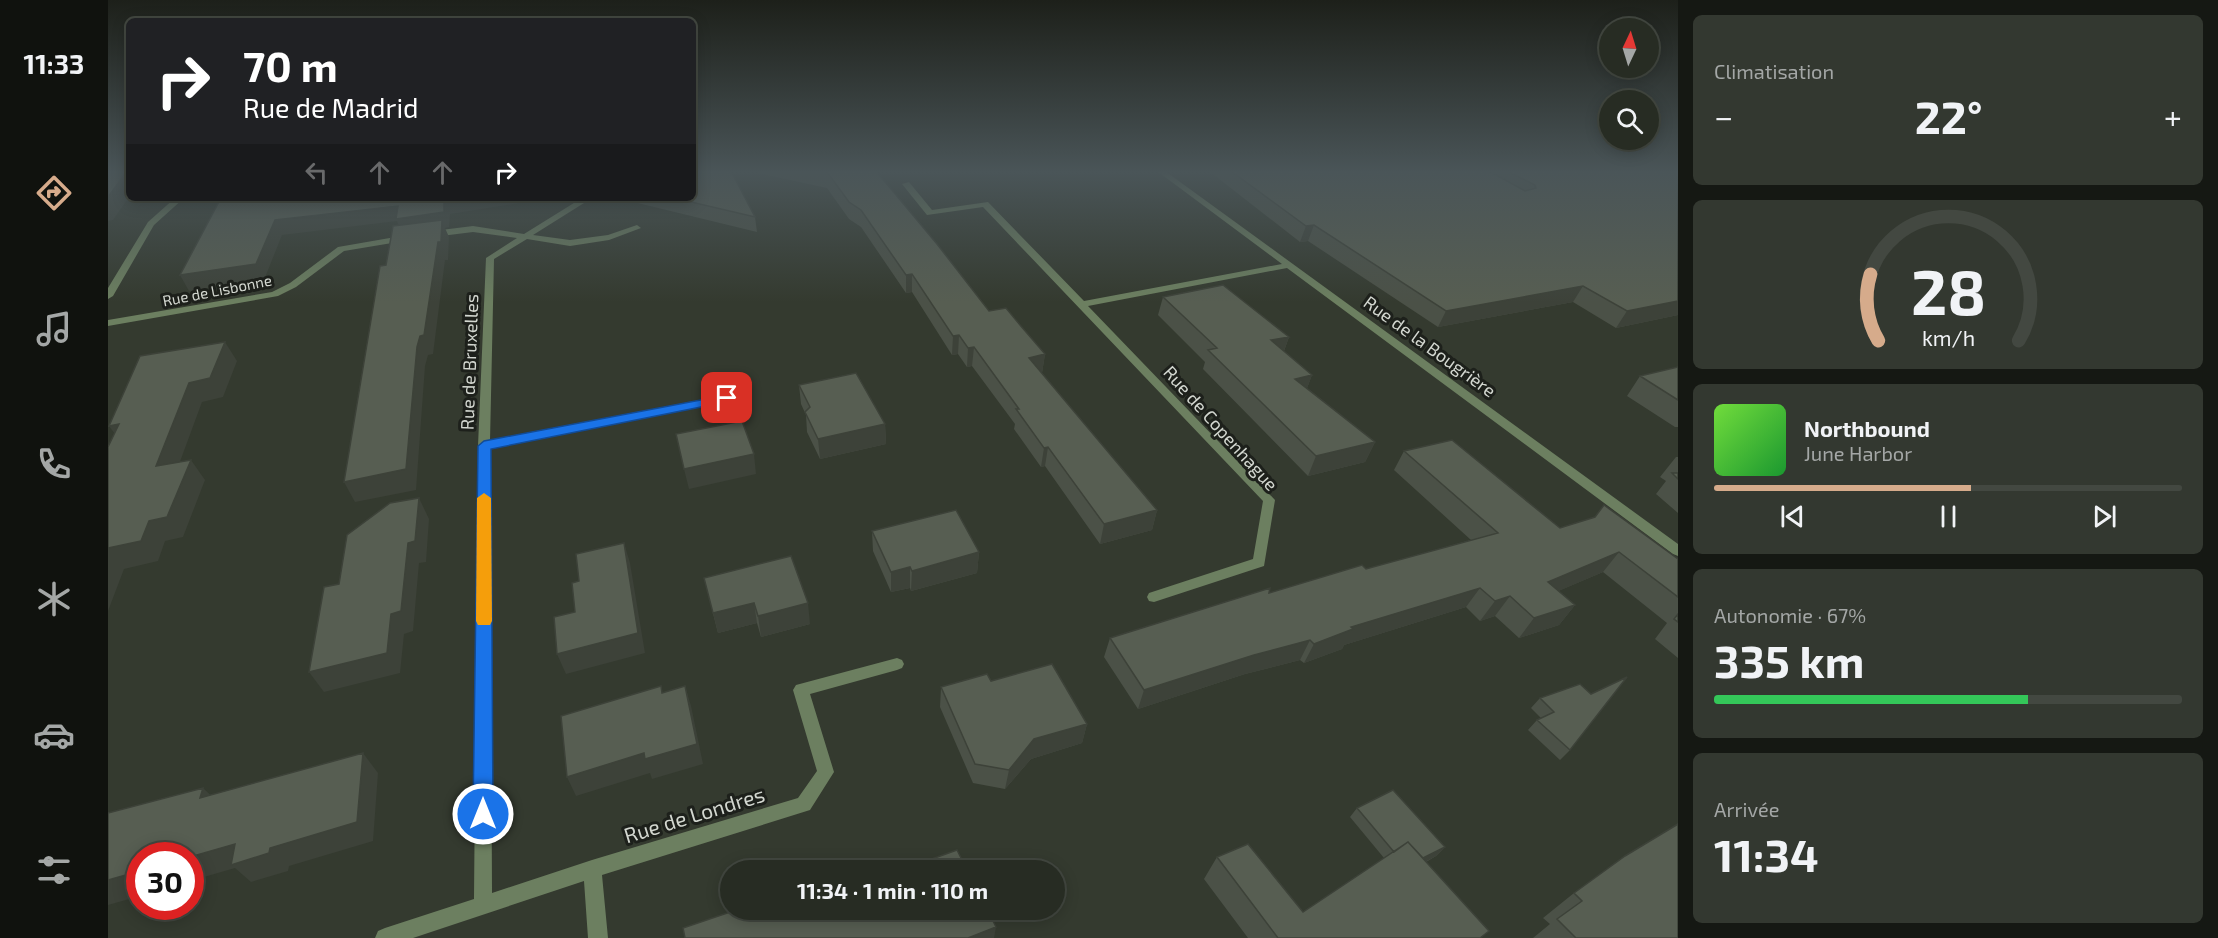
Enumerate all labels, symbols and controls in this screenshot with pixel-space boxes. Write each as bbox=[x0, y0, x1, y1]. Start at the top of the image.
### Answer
north arrow bbox=[1599, 18, 1659, 78]
map controls bbox=[1599, 18, 1659, 150]
text: 70 m bbox=[243, 40, 338, 90]
icon: right bbox=[144, 42, 222, 120]
text: 11:33 bbox=[24, 47, 84, 79]
text: Climatisation bbox=[1714, 59, 1834, 83]
text: 22° bbox=[1915, 89, 1982, 143]
button: search bbox=[1599, 90, 1659, 150]
text: Rue de Madrid bbox=[243, 91, 419, 123]
text: − bbox=[1714, 96, 1733, 136]
text: + bbox=[2164, 96, 2182, 136]
icon: left bbox=[300, 156, 333, 189]
icon: ahead bbox=[363, 156, 396, 189]
icon: ahead bbox=[426, 156, 459, 189]
icon: right bbox=[489, 156, 522, 189]
icon: directions bbox=[33, 172, 75, 214]
text: 28 bbox=[1910, 254, 1986, 329]
street label: Rue de Lisbonne bbox=[161, 271, 273, 309]
street label: Rue de la Bougrière bbox=[1360, 291, 1500, 401]
street label: Rue de Bruxelles bbox=[456, 294, 482, 430]
icon: music bbox=[33, 308, 75, 350]
text: km/h bbox=[1921, 326, 1975, 351]
street label: Rue de Copenhague bbox=[1159, 361, 1283, 495]
pin bbox=[701, 372, 752, 423]
icon: arrive bbox=[710, 381, 743, 414]
text: Northbound bbox=[1804, 415, 1930, 441]
text: June Harbor bbox=[1804, 441, 1912, 465]
icon: phone bbox=[33, 443, 75, 485]
icon: previous bbox=[1776, 500, 1809, 533]
icon: pause bbox=[1932, 500, 1965, 533]
icon: next bbox=[2088, 500, 2121, 533]
icon: climate bbox=[33, 578, 75, 620]
text: Autonomie · 67% bbox=[1714, 603, 1866, 627]
text: 335 km bbox=[1714, 633, 1864, 687]
icon: car bbox=[33, 714, 75, 756]
street label: Rue de Londres bbox=[621, 781, 767, 847]
position arrow bbox=[451, 782, 515, 846]
text: Arrivée bbox=[1714, 797, 1779, 821]
text: 11:34 bbox=[1714, 827, 1819, 881]
speed limit sign: 30 bbox=[126, 842, 204, 920]
icon: filters bbox=[33, 849, 75, 891]
text: 11:34 · 1 min · 110 m bbox=[797, 877, 988, 903]

